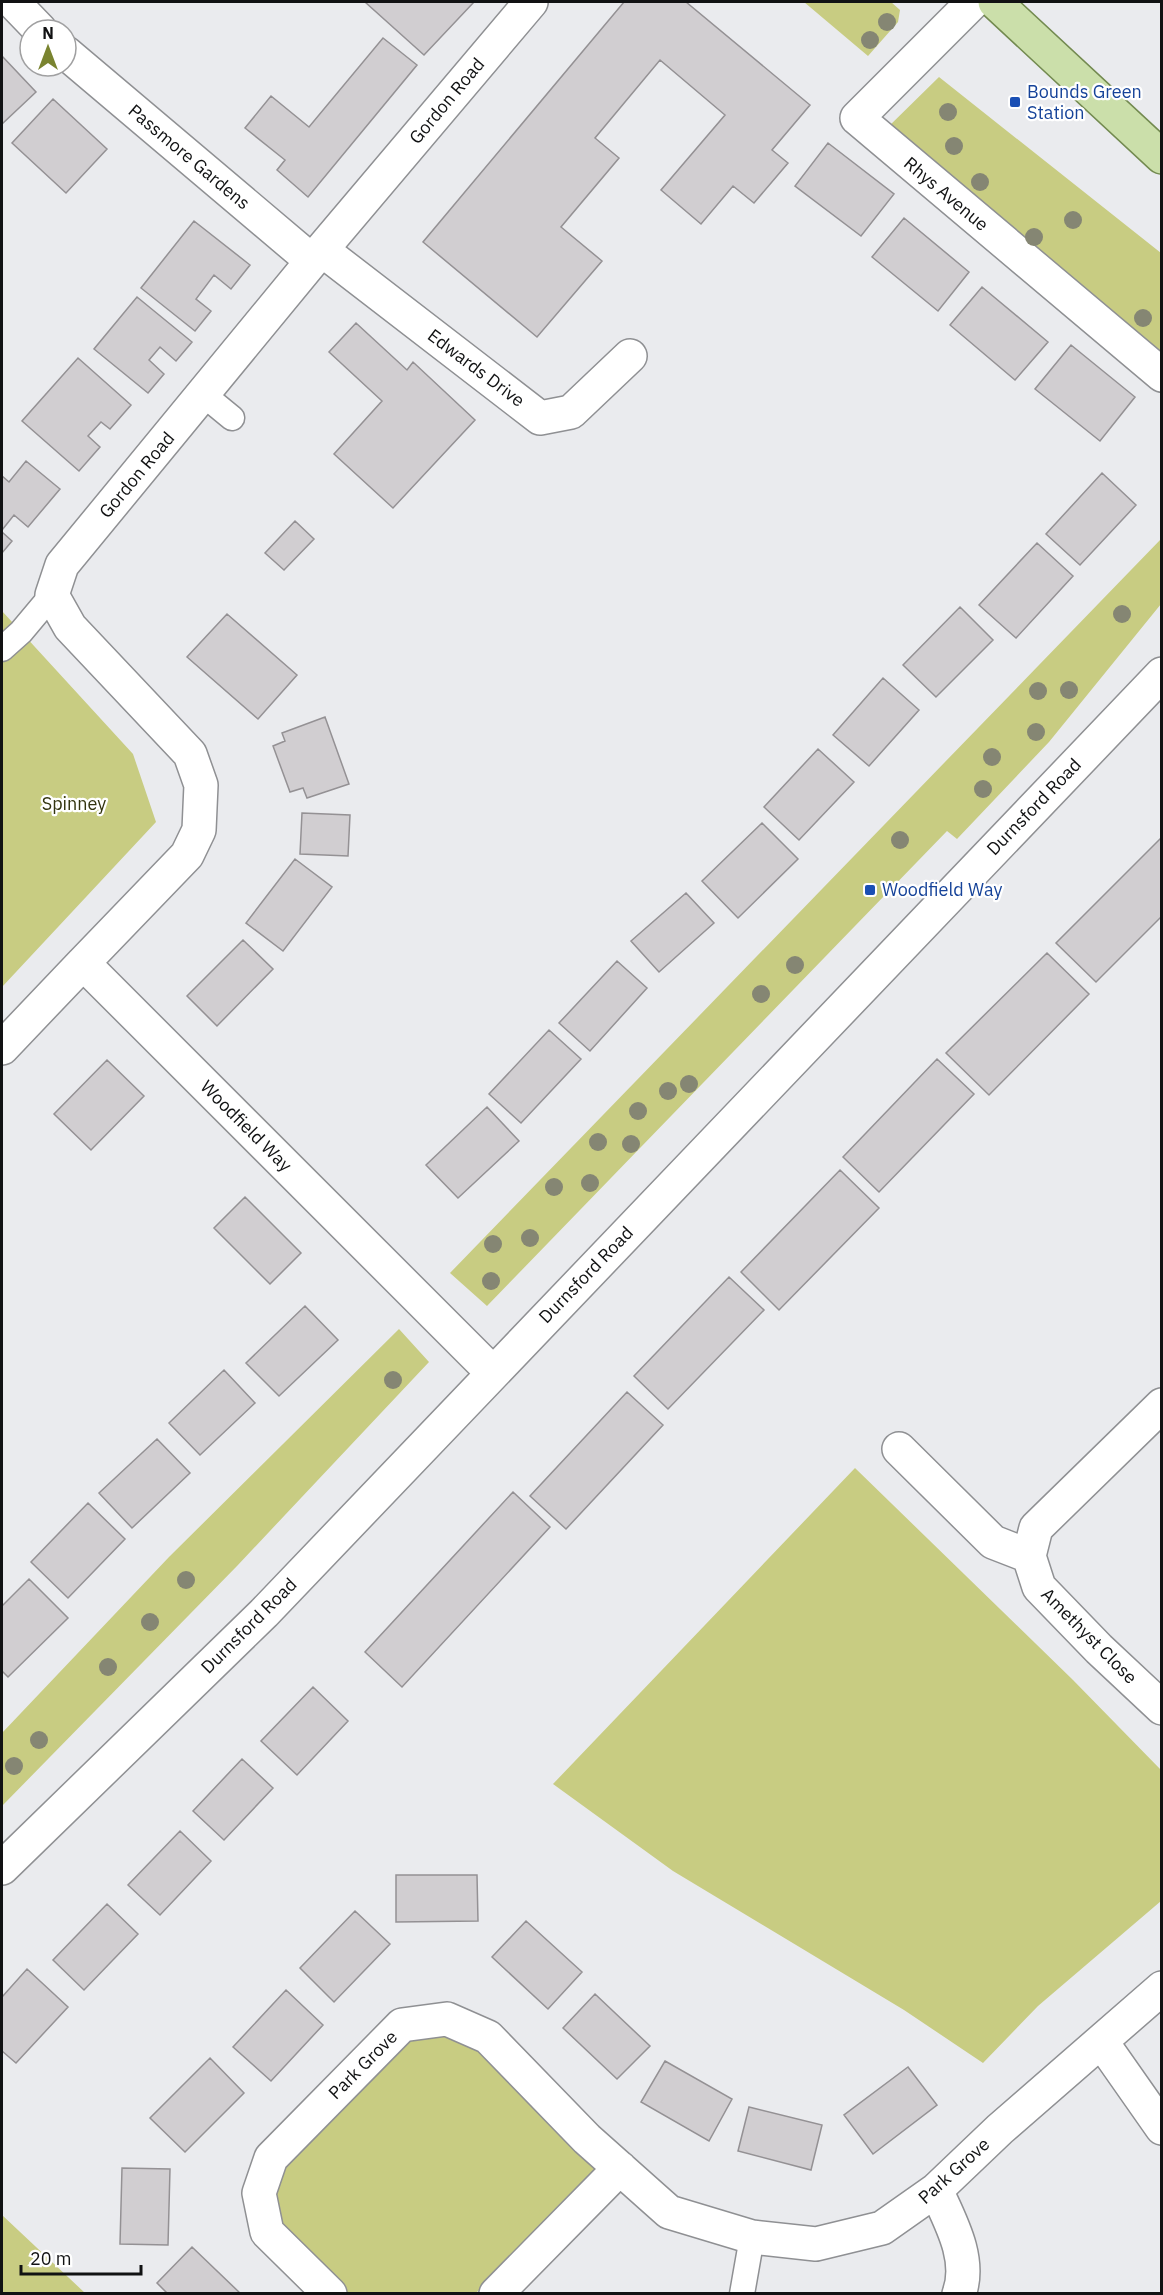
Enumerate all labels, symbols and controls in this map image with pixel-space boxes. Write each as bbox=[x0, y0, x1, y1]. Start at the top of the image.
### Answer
north arrow bbox=[18, 18, 78, 78]
text: N bbox=[42, 23, 54, 43]
street label: Gordon Road bbox=[404, 53, 489, 148]
place label: Bounds Green Station bbox=[1027, 80, 1142, 124]
marker: Bounds Green Station bbox=[1008, 95, 1022, 109]
street label: Passmore Gardens bbox=[124, 99, 255, 214]
street label: Rhys Avenue bbox=[899, 151, 993, 236]
street label: Edwards Drive bbox=[423, 324, 530, 412]
street label: Gordon Road bbox=[94, 427, 179, 522]
street label: Durnsford Road bbox=[982, 753, 1086, 860]
park label: Spinney bbox=[42, 792, 106, 815]
place label: Woodfield Way bbox=[882, 878, 1002, 901]
marker: Woodfield Way bbox=[863, 883, 877, 897]
street label: Woodfield Way bbox=[196, 1075, 297, 1176]
street label: Durnsford Road bbox=[534, 1221, 638, 1328]
street label: Durnsford Road bbox=[196, 1573, 301, 1678]
street label: Amethyst Close bbox=[1037, 1583, 1142, 1689]
street label: Park Grove bbox=[323, 2025, 402, 2104]
street label: Park Grove bbox=[913, 2132, 994, 2209]
scale bar bbox=[21, 2238, 141, 2276]
text: 20 m bbox=[30, 2247, 72, 2270]

